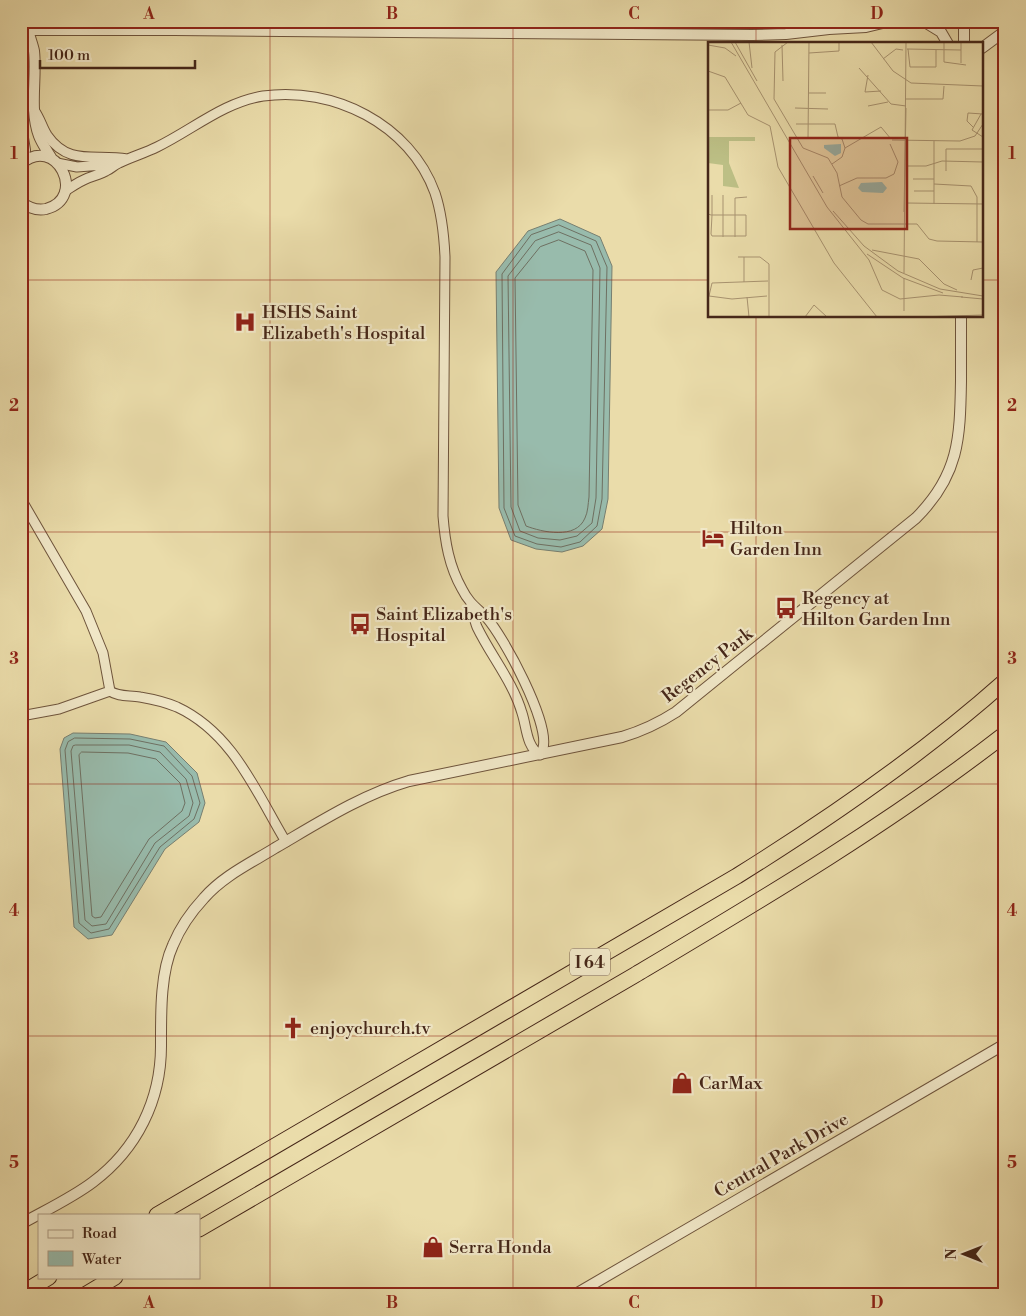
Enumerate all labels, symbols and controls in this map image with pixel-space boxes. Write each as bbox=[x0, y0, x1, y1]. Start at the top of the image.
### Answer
text: A bbox=[142, 4, 155, 24]
text: B bbox=[386, 4, 398, 24]
text: C bbox=[628, 4, 640, 24]
text: D bbox=[871, 4, 884, 24]
scale bar bbox=[40, 38, 195, 70]
inset map bbox=[708, 42, 984, 318]
text: 100 m bbox=[48, 46, 90, 65]
text: 1 bbox=[10, 144, 18, 164]
text: 1 bbox=[1008, 144, 1016, 164]
place label: HSHS Saint Elizabeth's Hospital bbox=[262, 301, 426, 345]
hospital icon: HSHS Saint Elizabeth's Hospital bbox=[232, 309, 258, 335]
text: 2 bbox=[9, 396, 19, 416]
text: 2 bbox=[1007, 396, 1017, 416]
place label: Hilton Garden Inn bbox=[730, 517, 822, 561]
hotel icon: Hilton Garden Inn bbox=[700, 525, 726, 551]
place label: Regency at Hilton Garden Inn bbox=[802, 587, 951, 631]
bus stop icon: Regency at Hilton Garden Inn bbox=[773, 595, 799, 621]
place label: Saint Elizabeth's Hospital bbox=[376, 603, 512, 647]
bus stop icon: Saint Elizabeth's Hospital bbox=[347, 611, 373, 637]
street label: Regency Park bbox=[657, 622, 759, 708]
text: 3 bbox=[9, 649, 19, 669]
text: 3 bbox=[1007, 649, 1017, 669]
text: 4 bbox=[9, 901, 20, 921]
text: 4 bbox=[1007, 901, 1018, 921]
road number: I 64 bbox=[570, 949, 610, 976]
church icon: enjoychurch.tv bbox=[280, 1015, 306, 1041]
place label: enjoychurch.tv bbox=[310, 1017, 431, 1040]
shop icon: CarMax bbox=[669, 1070, 695, 1096]
place label: CarMax bbox=[699, 1072, 763, 1095]
street label: Central Park Drive bbox=[710, 1108, 853, 1203]
text: 5 bbox=[9, 1153, 19, 1173]
text: 5 bbox=[1007, 1153, 1017, 1173]
legend bbox=[38, 1214, 200, 1278]
text: Road bbox=[82, 1224, 117, 1243]
north arrow bbox=[938, 1228, 988, 1278]
shop icon: Serra Honda bbox=[420, 1234, 446, 1260]
place label: Serra Honda bbox=[449, 1236, 553, 1259]
text: N bbox=[943, 1248, 961, 1260]
text: Water bbox=[81, 1250, 122, 1269]
text: A bbox=[142, 1293, 155, 1313]
text: B bbox=[386, 1293, 398, 1313]
text: C bbox=[628, 1293, 640, 1313]
text: D bbox=[871, 1293, 884, 1313]

